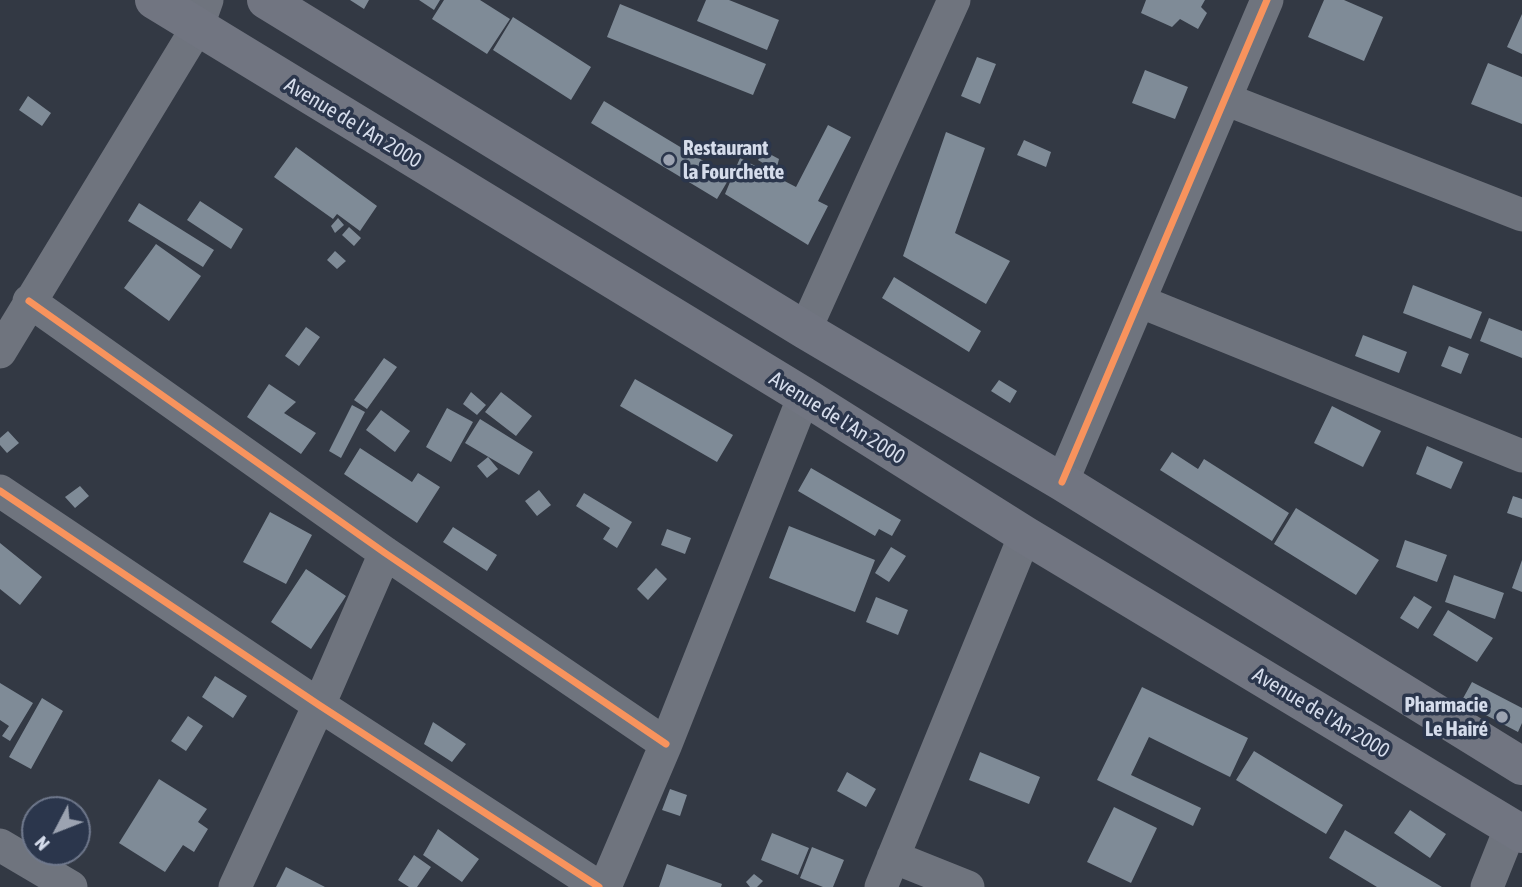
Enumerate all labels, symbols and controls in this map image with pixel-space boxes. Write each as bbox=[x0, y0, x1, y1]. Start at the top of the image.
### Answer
street label: Avenue de l'An 2000 bbox=[280, 72, 426, 174]
place label: Restaurant la Fourchette bbox=[683, 135, 784, 185]
marker: Restaurant la Fourchette bbox=[661, 152, 677, 168]
street label: Avenue de l'An 2000 bbox=[765, 366, 909, 470]
street label: Avenue de l'An 2000 bbox=[1248, 662, 1394, 764]
place label: Pharmacie Le Hairé bbox=[1405, 692, 1488, 742]
marker: Pharmacie Le Hairé bbox=[1494, 709, 1510, 725]
north arrow bbox=[21, 796, 91, 866]
text: N bbox=[30, 832, 54, 855]

